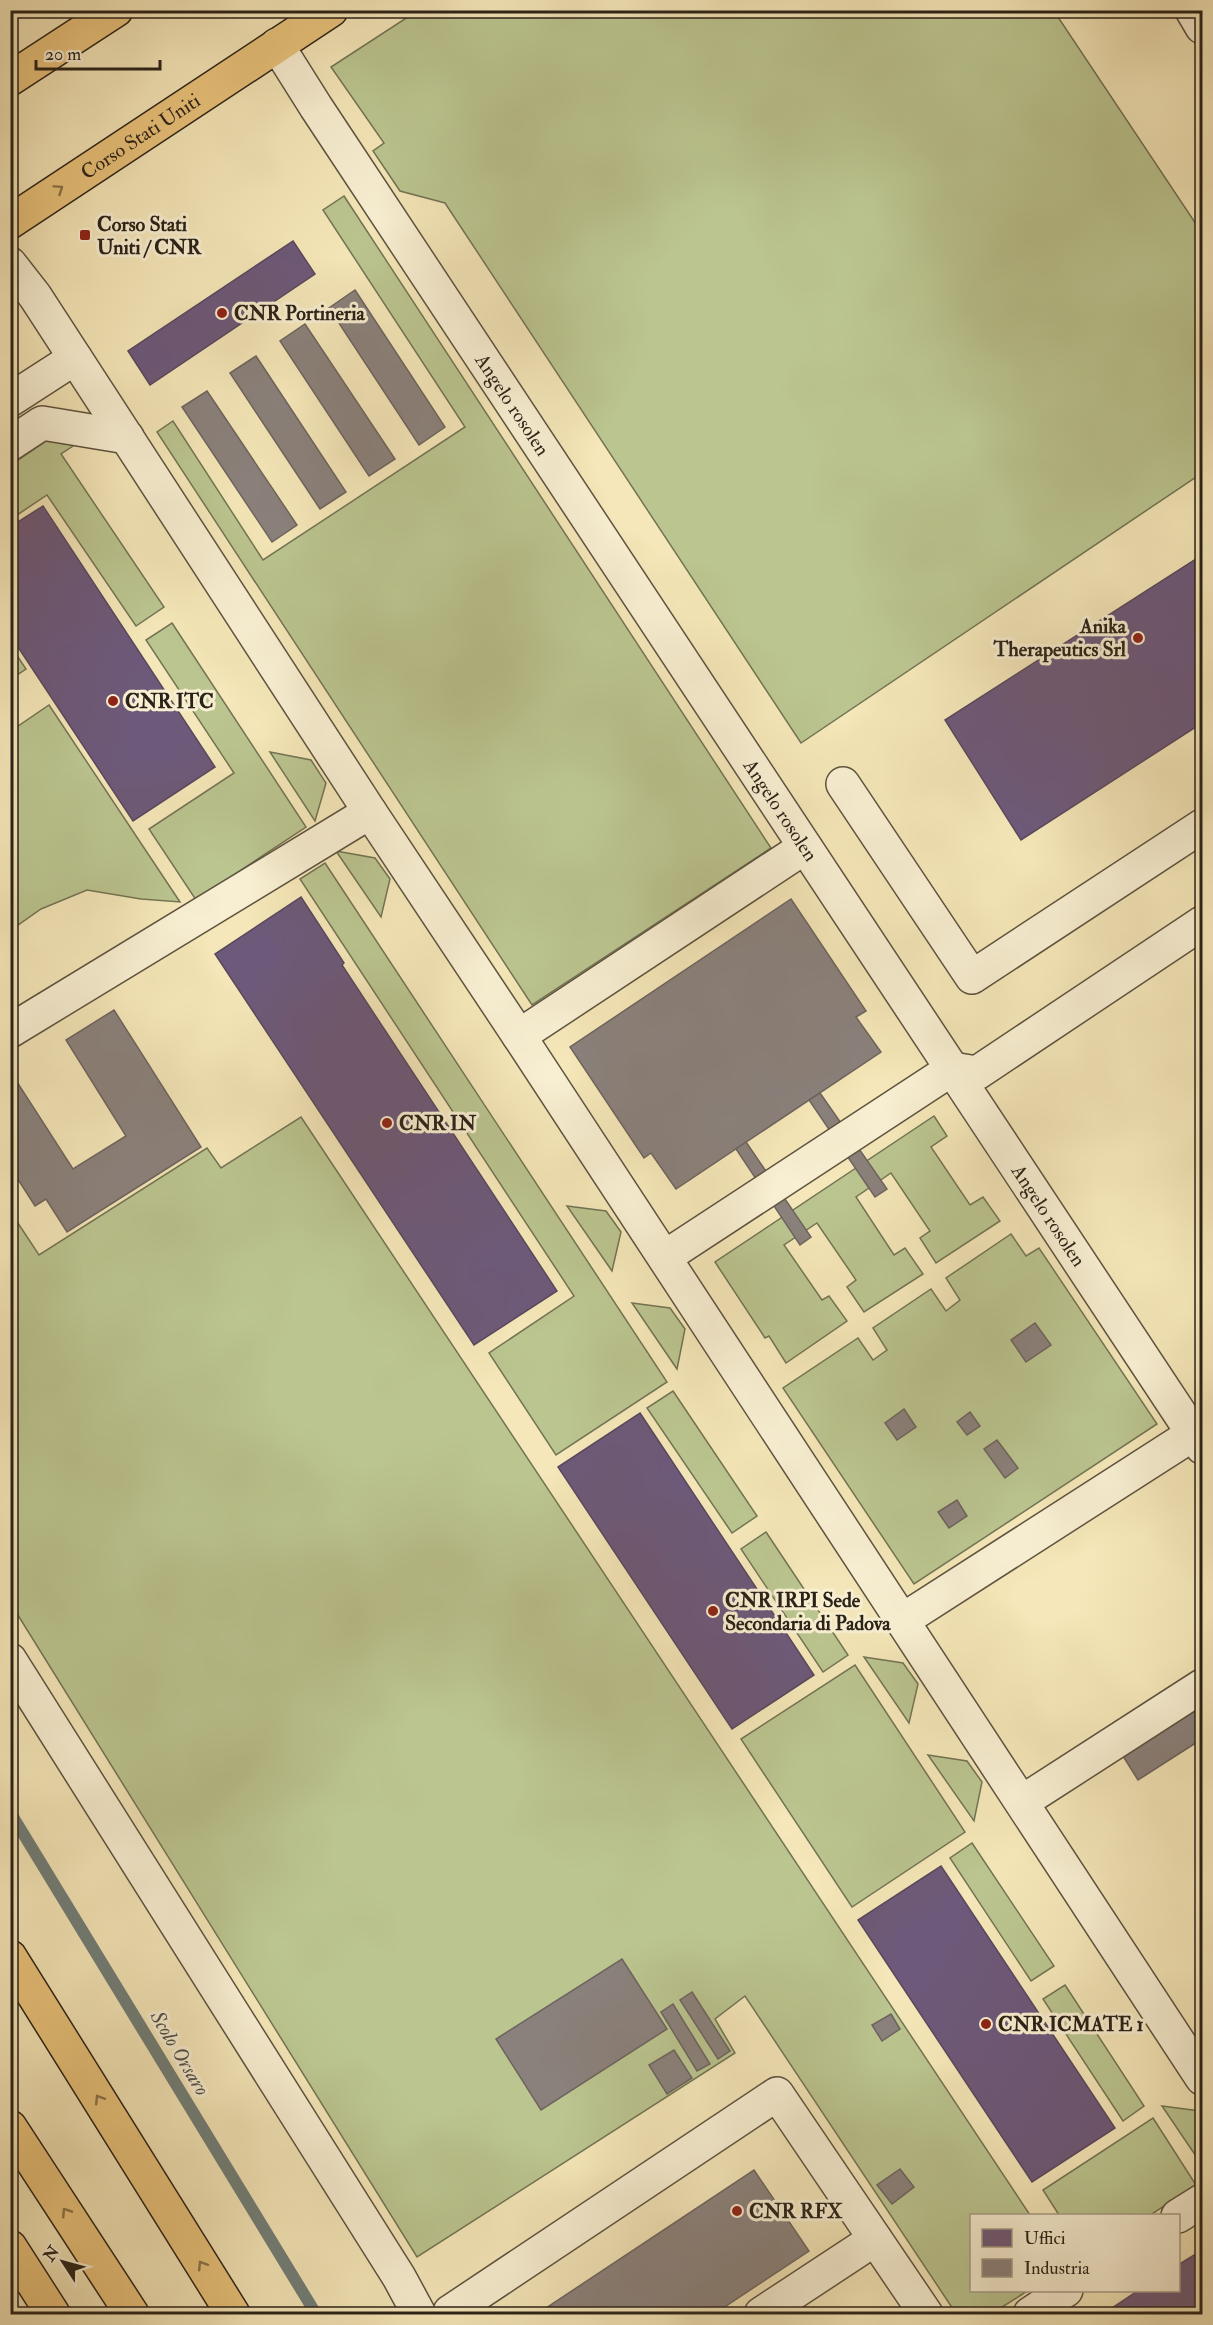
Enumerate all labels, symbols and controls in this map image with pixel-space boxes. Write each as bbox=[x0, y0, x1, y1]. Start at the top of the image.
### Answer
scale bar bbox=[36, 33, 160, 71]
text: 20 m bbox=[45, 43, 81, 66]
street label: Corso Stati Uniti bbox=[76, 88, 205, 185]
one-way arrow bbox=[53, 186, 64, 197]
place label: Corso Stati Uniti / CNR bbox=[97, 212, 203, 260]
marker: Corso Stati Uniti / CNR bbox=[78, 228, 92, 242]
place label: CNR Portineria bbox=[234, 301, 366, 326]
marker: CNR Portineria bbox=[215, 306, 229, 320]
street label: Angelo rosolen bbox=[469, 348, 555, 461]
place label: Anika Therapeutics Srl bbox=[993, 614, 1127, 663]
marker: Anika Therapeutics Srl bbox=[1131, 631, 1145, 645]
place label: CNR ITC bbox=[125, 689, 214, 714]
marker: CNR ITC bbox=[106, 694, 120, 708]
street label: Angelo rosolen bbox=[737, 754, 823, 866]
place label: CNR IN bbox=[399, 1111, 477, 1136]
marker: CNR IN bbox=[380, 1116, 394, 1130]
street label: Angelo rosolen bbox=[1005, 1159, 1091, 1271]
place label: CNR IRPI Sede Secondaria di Padova bbox=[725, 1588, 891, 1636]
marker: CNR IRPI Sede Secondaria di Padova bbox=[706, 1604, 720, 1618]
water label: Scolo Orsaro bbox=[143, 2005, 216, 2101]
place label: CNR ICMATE 1 bbox=[998, 2012, 1144, 2037]
marker: CNR ICMATE 1 bbox=[979, 2017, 993, 2031]
one-way arrow bbox=[95, 2095, 107, 2105]
place label: CNR RFX bbox=[749, 2199, 843, 2224]
marker: CNR RFX bbox=[730, 2204, 744, 2218]
one-way arrow bbox=[62, 2208, 73, 2219]
legend bbox=[970, 2214, 1180, 2292]
text: Uffici bbox=[1024, 2227, 1066, 2250]
north arrow bbox=[33, 2232, 93, 2292]
text: N bbox=[39, 2242, 64, 2266]
text: Industria bbox=[1024, 2257, 1090, 2280]
one-way arrow bbox=[198, 2261, 210, 2271]

